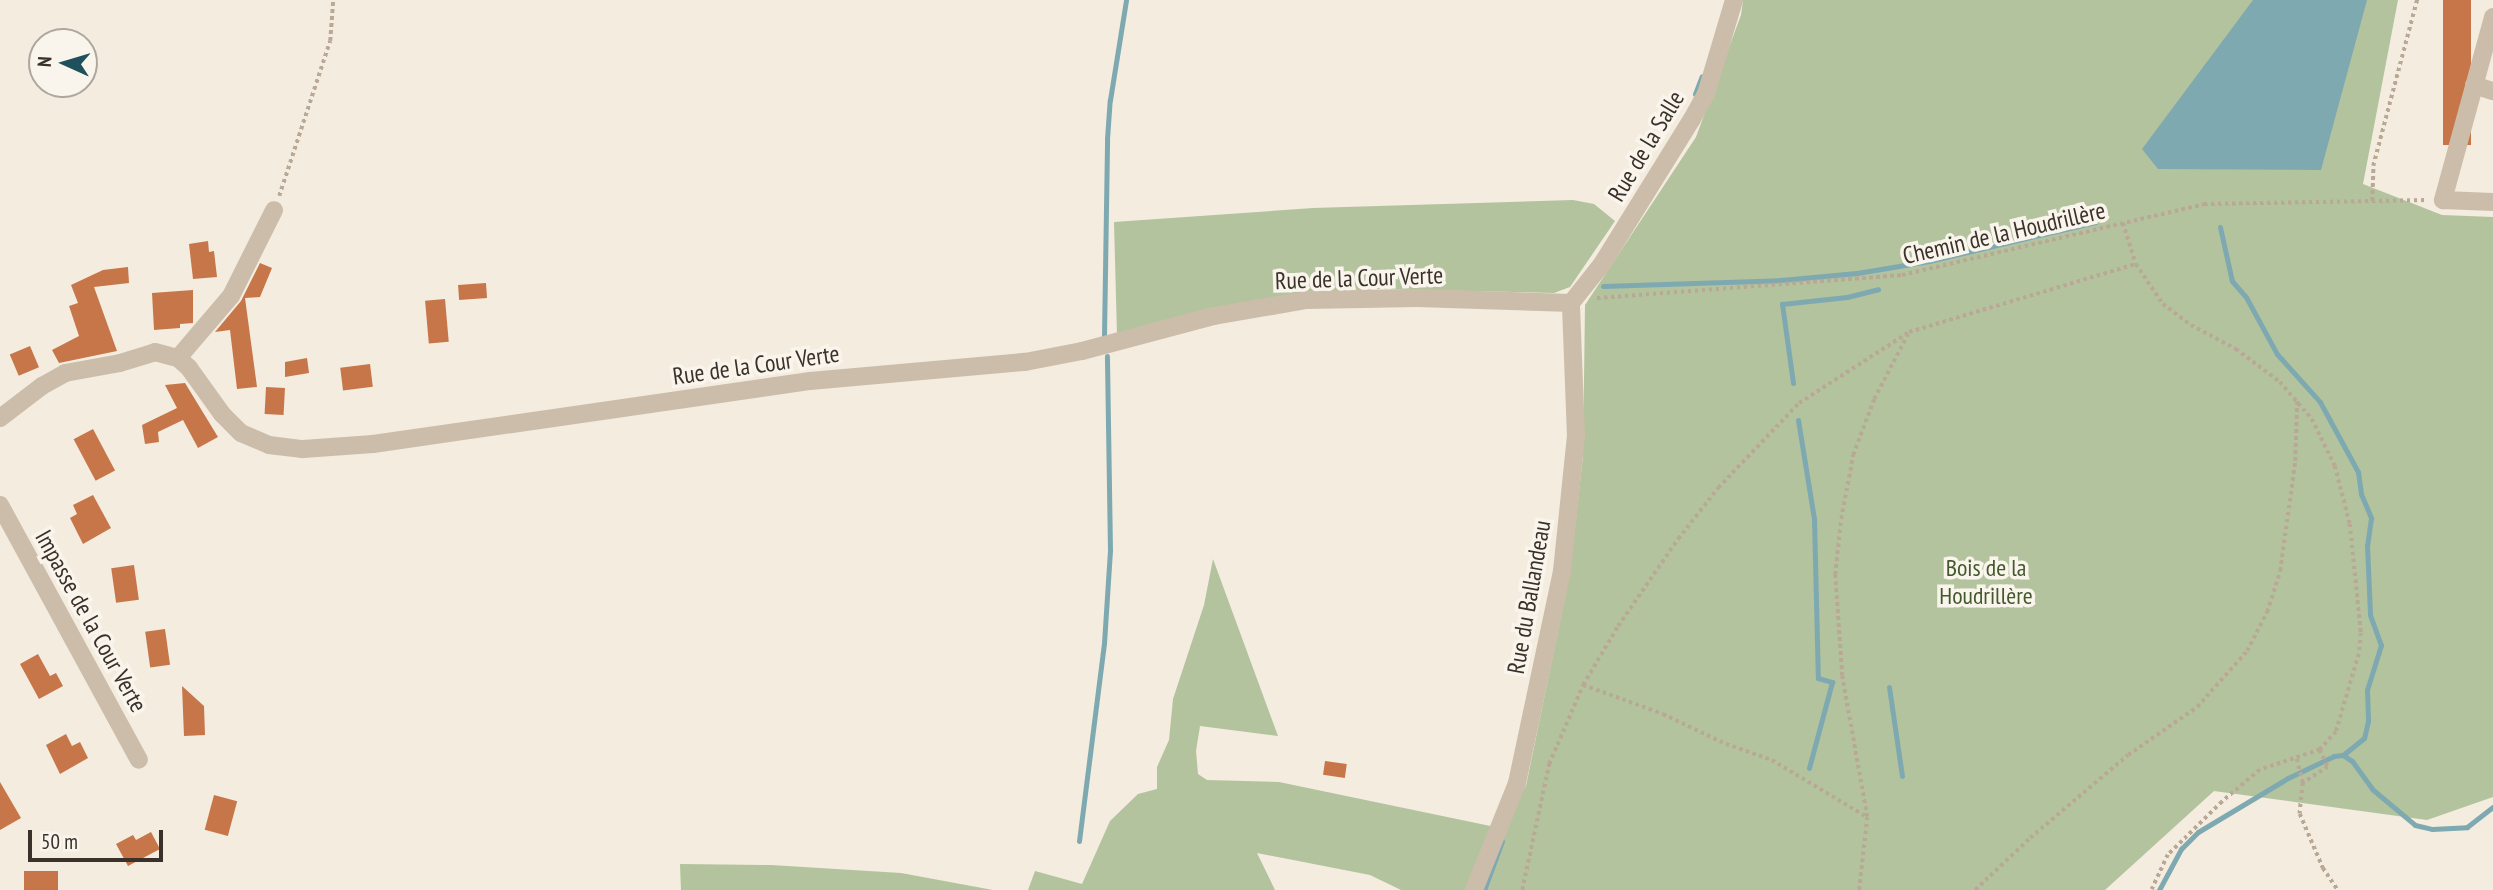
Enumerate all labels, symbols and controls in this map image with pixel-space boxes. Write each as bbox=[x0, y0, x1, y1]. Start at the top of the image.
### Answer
north arrow bbox=[28, 28, 98, 98]
text: N bbox=[32, 56, 56, 68]
street label: Rue de la Salle bbox=[1602, 86, 1690, 206]
street label: Chemin de la Houdrillère bbox=[1900, 196, 2108, 270]
street label: Rue de la Cour Verte bbox=[1274, 261, 1444, 295]
street label: Rue de la Cour Verte bbox=[670, 339, 842, 391]
street label: Rue du Ballandeau bbox=[1501, 518, 1557, 676]
street label: Impasse de la Cour Verte bbox=[29, 525, 153, 717]
park label: Bois de la Houdrillère bbox=[1939, 554, 2033, 610]
scale bar bbox=[32, 816, 166, 860]
text: 50 m bbox=[41, 828, 78, 855]

